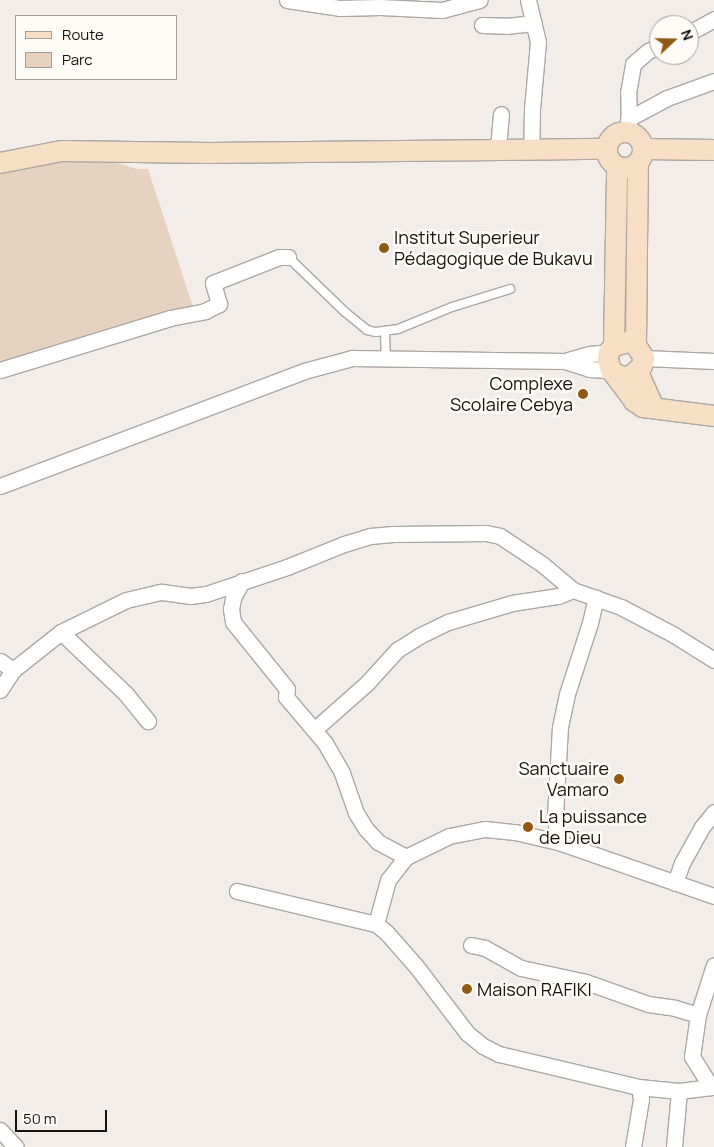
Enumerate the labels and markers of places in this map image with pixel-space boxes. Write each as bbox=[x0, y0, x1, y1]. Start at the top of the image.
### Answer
place label: Institut Superieur Pédagogique de Bukavu bbox=[394, 227, 593, 270]
marker: Institut Superieur Pédagogique de Bukavu bbox=[378, 242, 390, 254]
place label: Complexe Scolaire Cebya bbox=[450, 373, 573, 416]
marker: Complexe Scolaire Cebya bbox=[577, 388, 589, 400]
place label: Sanctuaire Vamaro bbox=[518, 758, 609, 801]
marker: Sanctuaire Vamaro bbox=[613, 773, 625, 785]
place label: La puissance de Dieu bbox=[539, 806, 647, 849]
marker: La puissance de Dieu bbox=[521, 820, 535, 834]
place label: Maison RAFIKI bbox=[477, 978, 592, 1000]
marker: Maison RAFIKI bbox=[461, 983, 473, 995]

